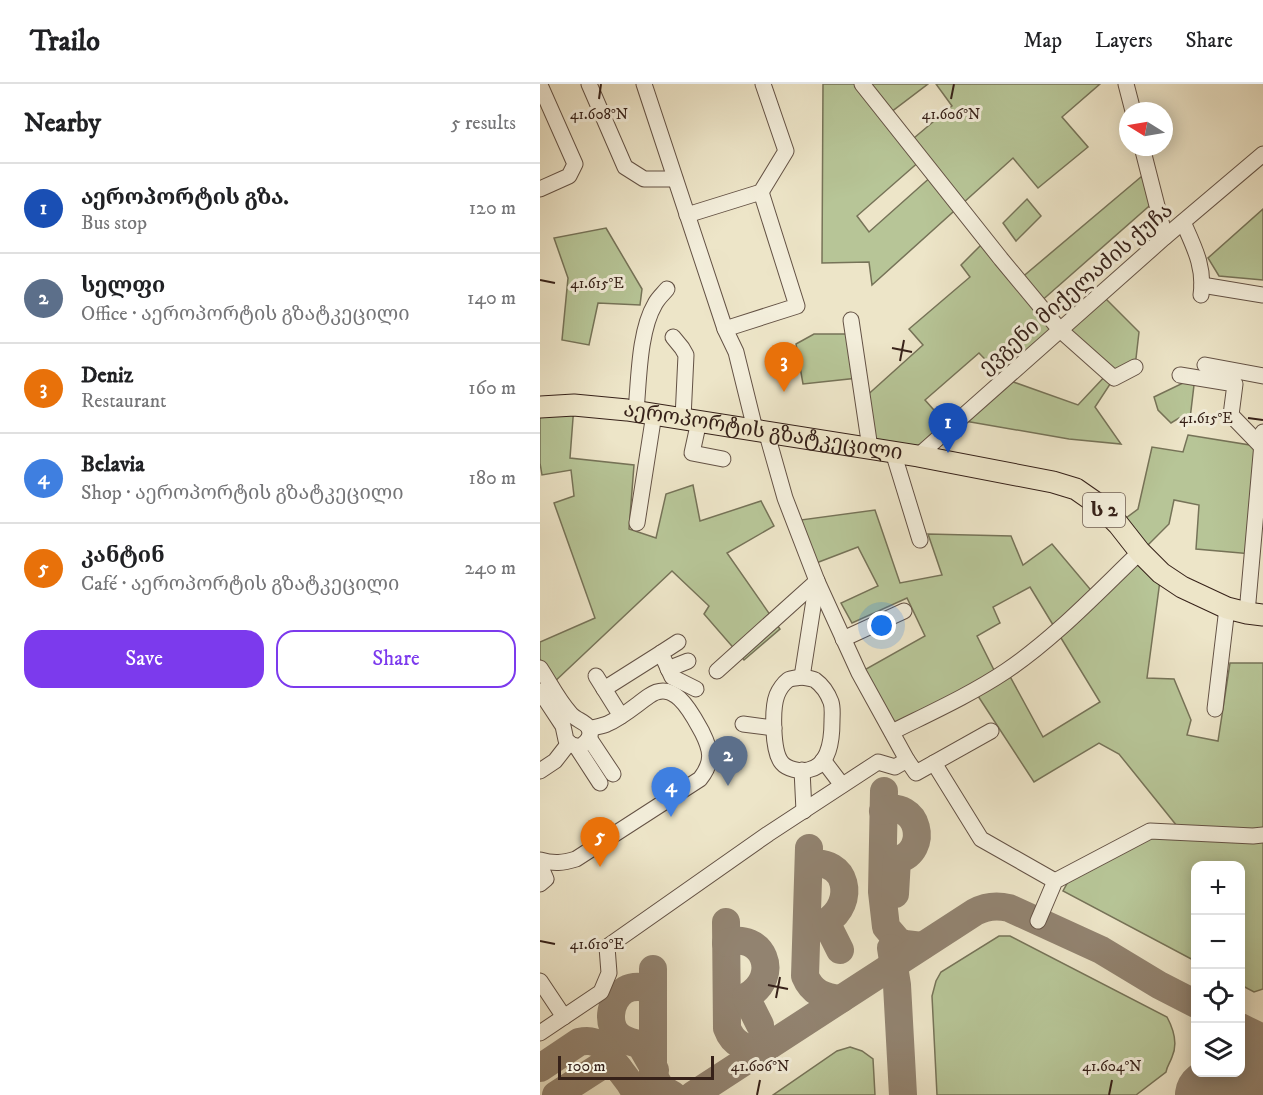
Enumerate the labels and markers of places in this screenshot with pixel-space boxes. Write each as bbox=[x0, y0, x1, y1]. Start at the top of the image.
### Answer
pin: 3 bbox=[764, 342, 804, 392]
pin: 1 bbox=[928, 404, 968, 453]
pin: 2 bbox=[708, 736, 747, 786]
pin: 4 bbox=[652, 768, 690, 817]
pin: 5 bbox=[580, 818, 620, 867]

